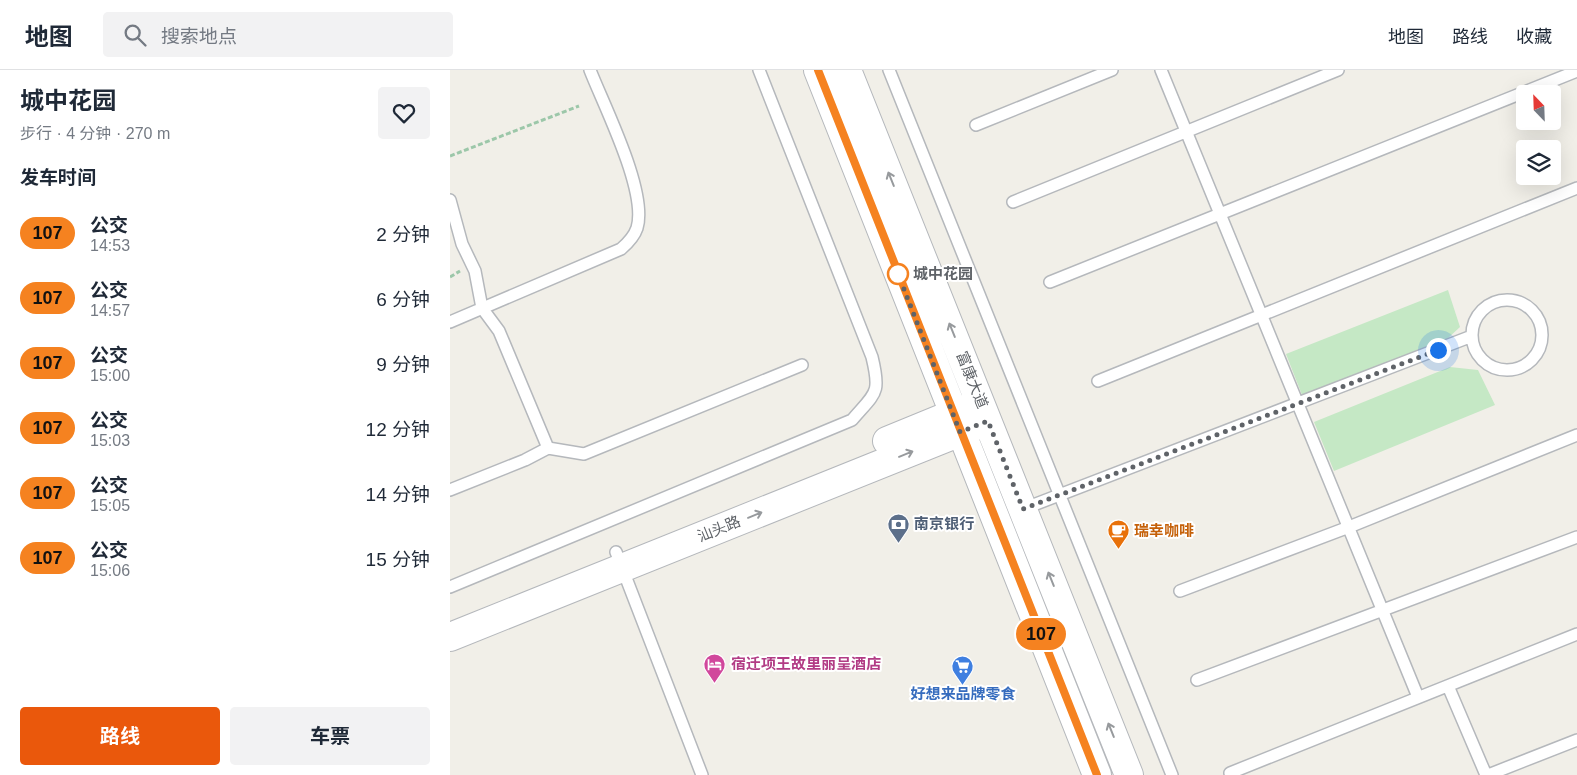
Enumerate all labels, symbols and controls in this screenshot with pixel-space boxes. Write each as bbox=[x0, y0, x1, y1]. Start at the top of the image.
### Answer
search box bbox=[103, 12, 453, 57]
icon: search bbox=[121, 21, 149, 49]
text: 地图 bbox=[25, 23, 73, 50]
text: 搜索地点 bbox=[161, 26, 237, 47]
text: 地图 bbox=[1388, 27, 1424, 47]
text: 路线 bbox=[1452, 27, 1488, 47]
text: 收藏 bbox=[1516, 27, 1552, 47]
north arrow bbox=[1516, 85, 1561, 130]
map controls bbox=[1516, 85, 1561, 185]
text: 城中花园 bbox=[20, 87, 116, 114]
button: heart bbox=[378, 87, 430, 139]
text: 步行 · 4 分钟 · 270 m bbox=[20, 125, 170, 142]
button: layers bbox=[1516, 140, 1561, 185]
text: 发车时间 bbox=[20, 167, 96, 188]
one-way arrow bbox=[886, 172, 895, 187]
text: 公交 bbox=[90, 215, 128, 236]
text: 107 bbox=[32, 223, 63, 243]
text: 2 分钟 bbox=[376, 224, 430, 245]
text: 14:53 bbox=[90, 237, 130, 254]
marker: 城中花园 bbox=[887, 263, 909, 285]
place label: 城中花园 bbox=[913, 265, 973, 282]
text: 公交 bbox=[90, 280, 128, 301]
text: 107 bbox=[32, 288, 63, 308]
text: 6 分钟 bbox=[376, 289, 430, 310]
text: 14:57 bbox=[90, 302, 130, 319]
one-way arrow bbox=[946, 323, 956, 338]
your location bbox=[1426, 338, 1451, 363]
text: 公交 bbox=[90, 345, 128, 366]
street label: 富康大道 bbox=[953, 349, 992, 411]
text: 107 bbox=[32, 353, 63, 373]
text: 9 分钟 bbox=[376, 354, 430, 375]
text: 15:00 bbox=[90, 367, 130, 384]
text: 公交 bbox=[90, 410, 128, 431]
text: 107 bbox=[32, 418, 63, 438]
text: 12 分钟 bbox=[366, 419, 430, 440]
text: 15:03 bbox=[90, 432, 130, 449]
one-way arrow bbox=[898, 449, 913, 458]
text: 公交 bbox=[90, 475, 128, 496]
text: 107 bbox=[32, 483, 63, 503]
text: 14 分钟 bbox=[366, 484, 430, 505]
text: 15:05 bbox=[90, 497, 130, 514]
one-way arrow bbox=[747, 509, 762, 519]
street label: 汕头路 bbox=[695, 512, 743, 545]
bank icon: 南京银行 bbox=[886, 512, 910, 543]
place label: 南京银行 bbox=[914, 515, 974, 532]
cafe icon: 瑞幸咖啡 bbox=[1106, 519, 1130, 550]
place label: 瑞幸咖啡 bbox=[1134, 522, 1194, 539]
text: 公交 bbox=[90, 540, 128, 561]
text: 107 bbox=[32, 548, 63, 568]
text: 15 分钟 bbox=[366, 549, 430, 570]
text: 15:06 bbox=[90, 562, 130, 579]
one-way arrow bbox=[1045, 572, 1055, 587]
line badge: 107 bbox=[1012, 618, 1070, 650]
text: 107 bbox=[1026, 624, 1056, 644]
hotel icon: 宿迁项王故里丽呈酒店 bbox=[703, 652, 727, 683]
supermarket icon: 好想来品牌零食 bbox=[951, 654, 975, 685]
place label: 宿迁项王故里丽呈酒店 bbox=[731, 655, 881, 672]
place label: 好想来品牌零食 bbox=[910, 685, 1016, 702]
button: 路线 bbox=[20, 707, 220, 765]
button: 车票 bbox=[230, 707, 430, 765]
one-way arrow bbox=[1105, 723, 1115, 738]

